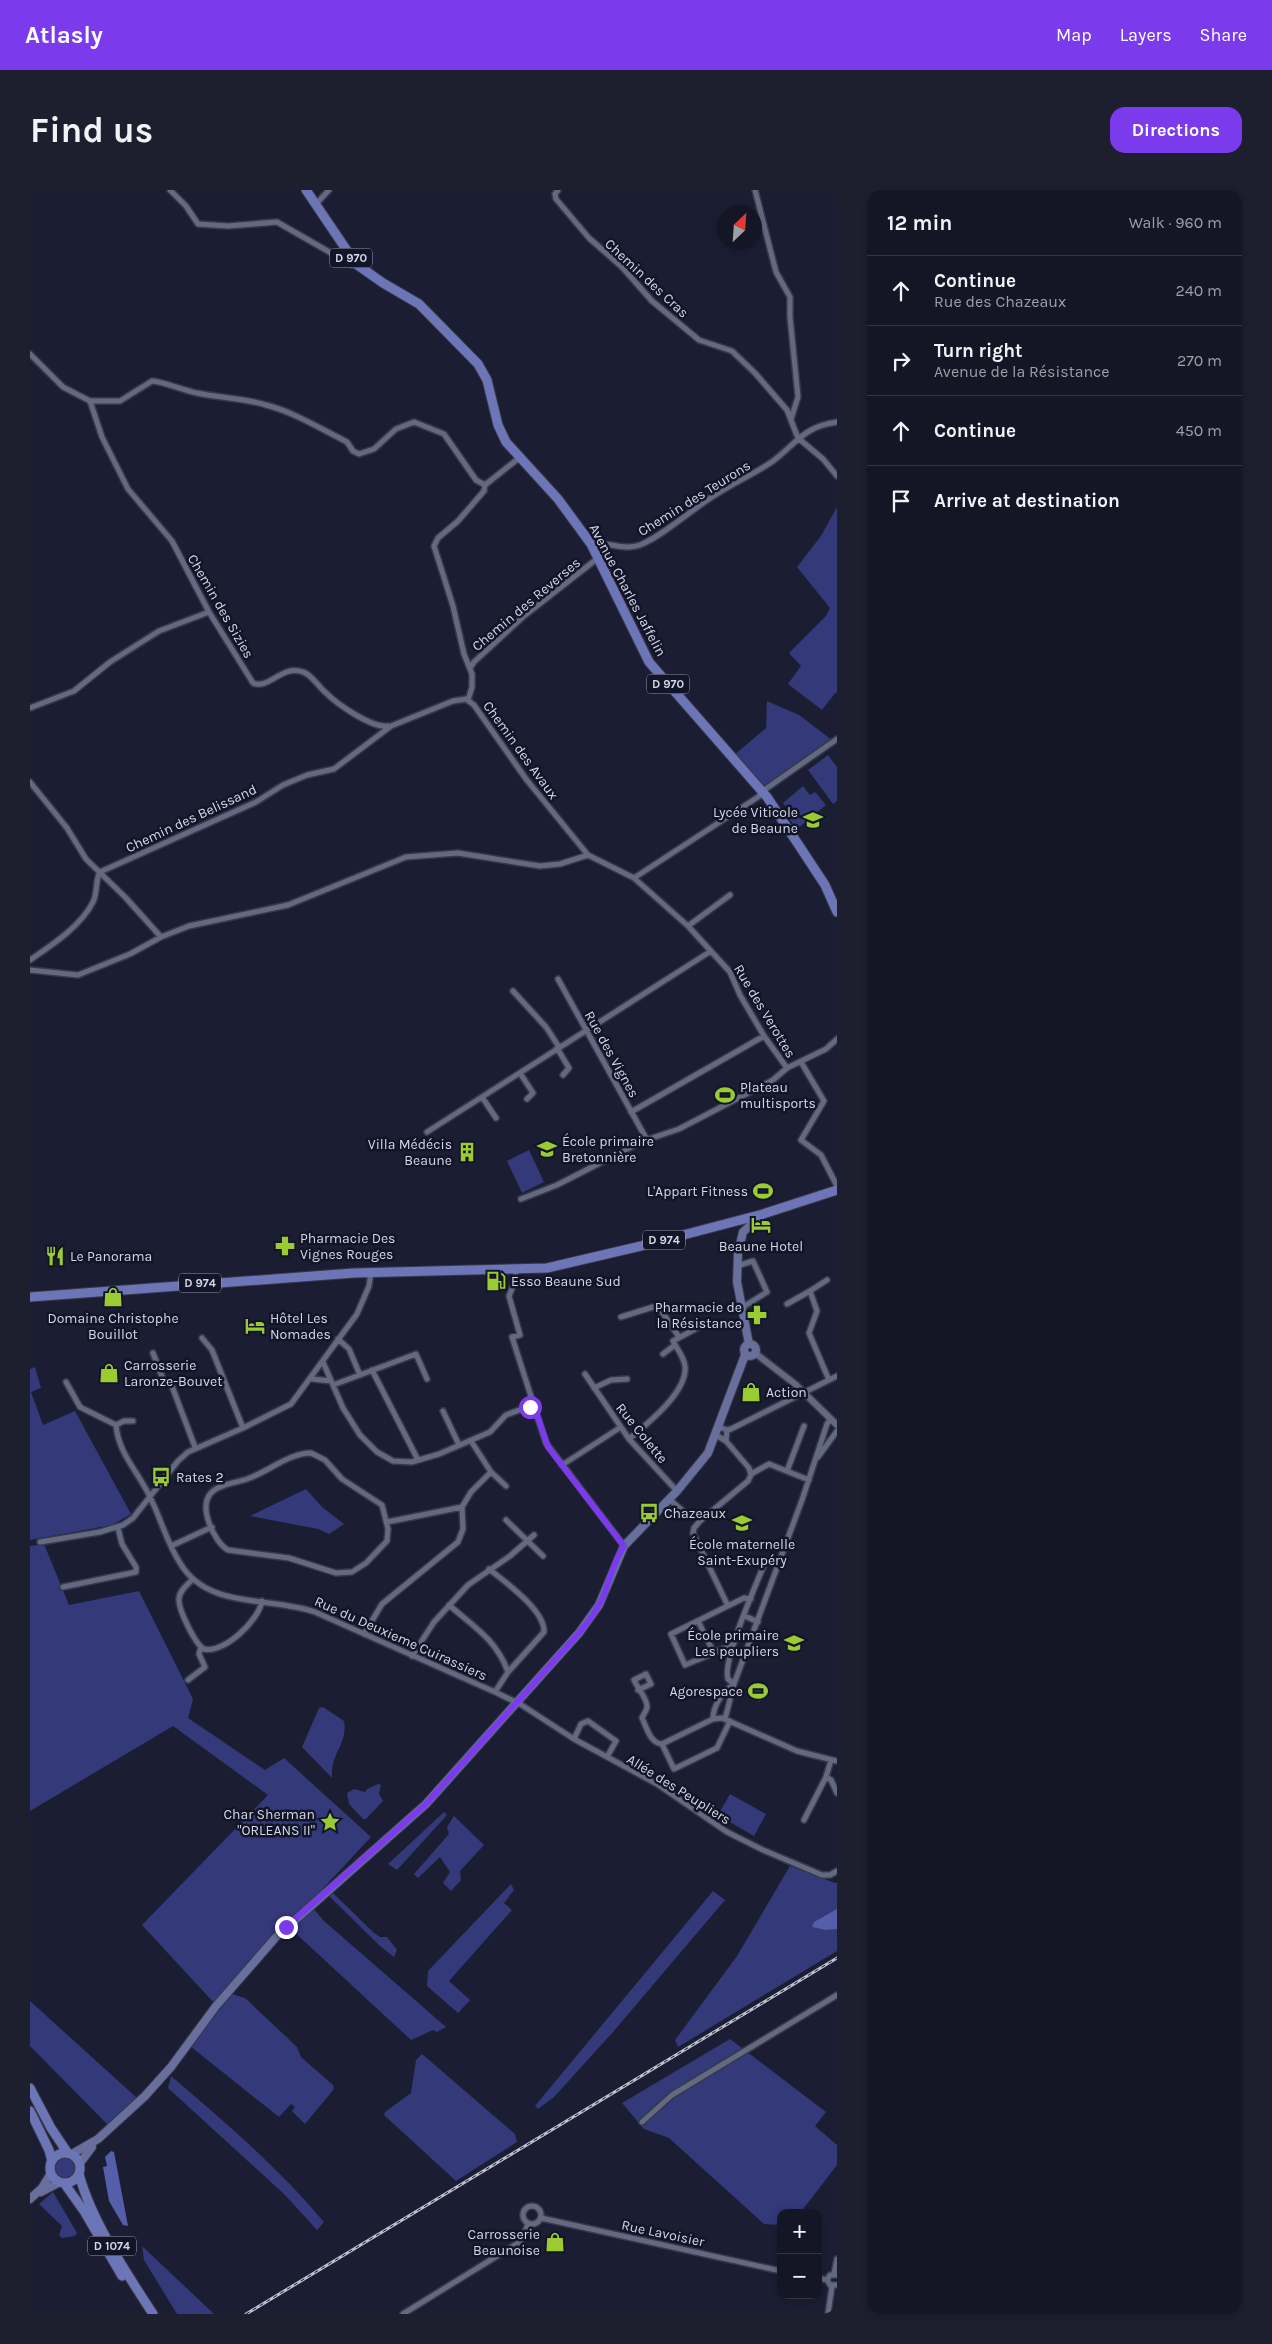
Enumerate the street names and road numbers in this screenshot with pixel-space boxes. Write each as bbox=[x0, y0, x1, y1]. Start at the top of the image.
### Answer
street label: Chemin des Cras bbox=[601, 235, 692, 321]
road number: D 970 bbox=[330, 248, 372, 268]
street label: Chemin des Teurons bbox=[635, 457, 754, 540]
street label: Avenue Charles Jaffelin bbox=[585, 521, 670, 659]
street label: Chemin des Sizies bbox=[184, 551, 257, 661]
street label: Chemin des Reverses bbox=[469, 554, 584, 655]
road number: D 970 bbox=[647, 674, 689, 694]
street label: Chemin des Avaux bbox=[479, 698, 562, 803]
street label: Chemin des Belissand bbox=[123, 781, 259, 856]
street label: Rue des Verottes bbox=[730, 961, 799, 1061]
street label: Rue des Vignes bbox=[581, 1008, 642, 1101]
road number: D 974 bbox=[643, 1230, 685, 1250]
road number: D 974 bbox=[179, 1274, 221, 1292]
street label: Rue Colette bbox=[612, 1400, 671, 1467]
street label: Rue du Deuxieme Cuirassiers bbox=[312, 1593, 490, 1684]
street label: Allée des Peupliers bbox=[624, 1751, 734, 1828]
street label: Rue Lavoisier bbox=[620, 2216, 707, 2251]
road number: D 1074 bbox=[88, 2236, 136, 2256]

